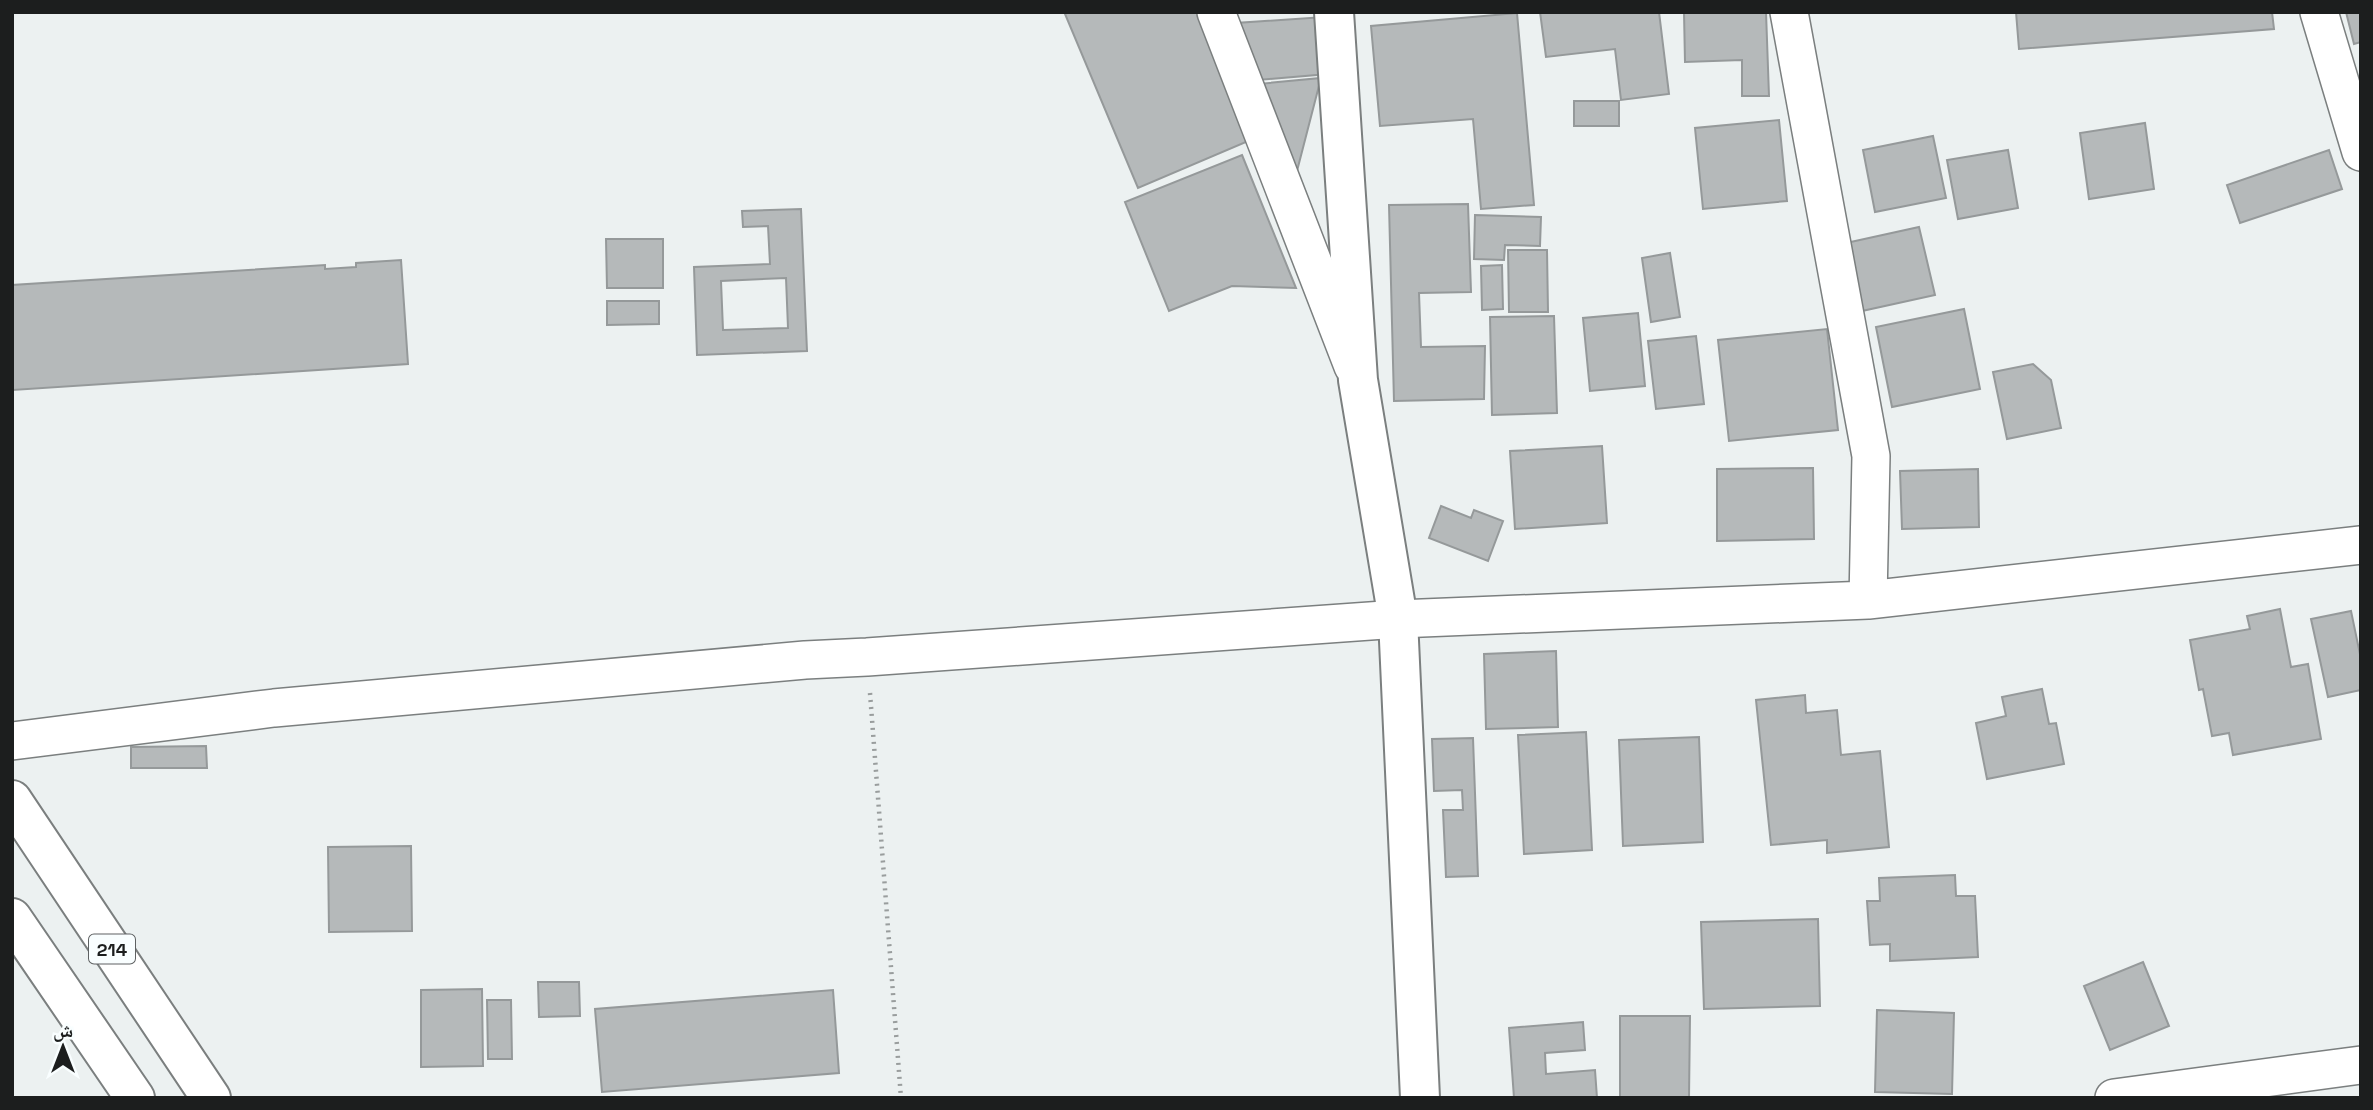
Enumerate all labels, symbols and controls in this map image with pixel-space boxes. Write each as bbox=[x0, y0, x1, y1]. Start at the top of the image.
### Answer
road number: 214 bbox=[89, 934, 135, 964]
north arrow bbox=[28, 1012, 98, 1082]
text: ش bbox=[53, 1018, 73, 1043]

